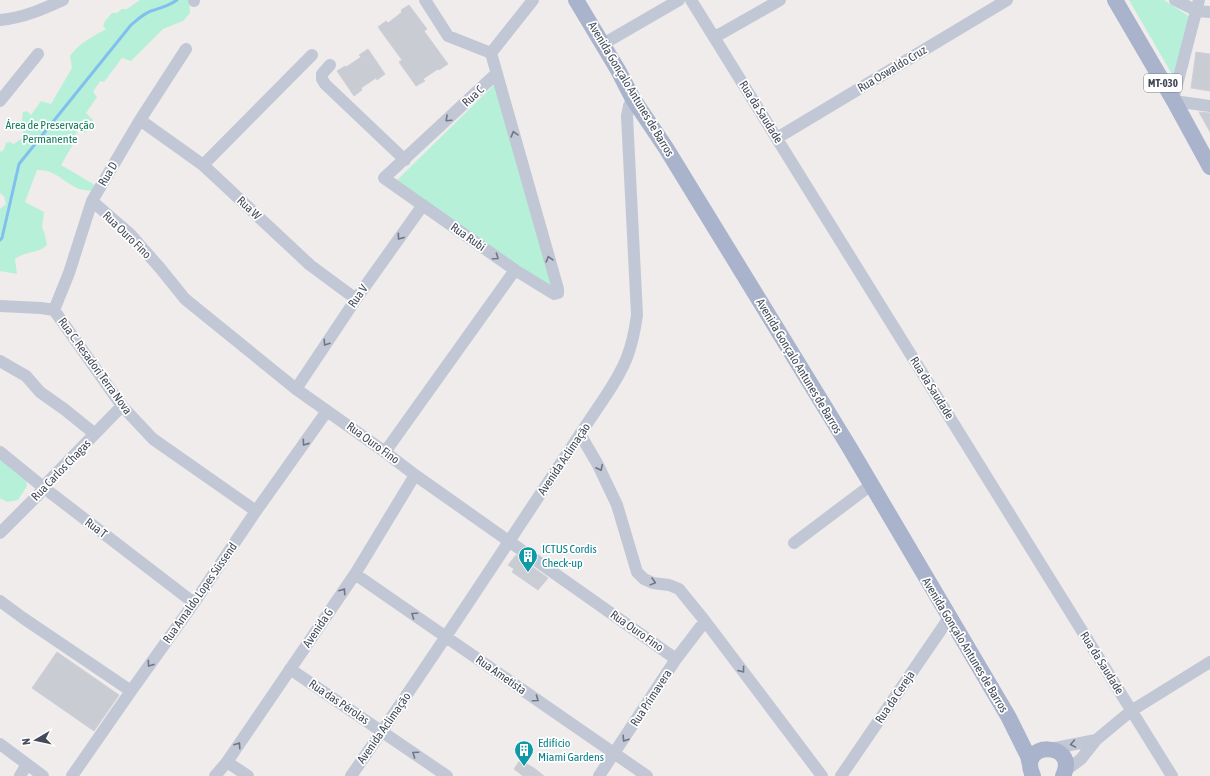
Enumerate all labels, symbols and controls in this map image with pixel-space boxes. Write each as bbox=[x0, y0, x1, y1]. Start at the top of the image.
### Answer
street label: Avenida Gonçalo Antunes de Barros bbox=[585, 19, 677, 159]
street label: Rua Oswaldo Cruz bbox=[855, 43, 930, 95]
road number: MT-030 bbox=[1144, 74, 1182, 92]
street label: Rua da Saudade bbox=[736, 78, 786, 146]
street label: Rua C bbox=[459, 82, 487, 109]
one-way arrow bbox=[445, 114, 453, 122]
park label: Área de Preservação Permanente bbox=[5, 118, 95, 146]
one-way arrow bbox=[510, 131, 519, 138]
street label: Rua D bbox=[95, 159, 121, 189]
street label: Rua W bbox=[234, 193, 264, 223]
street label: Rua Ouro Fino bbox=[100, 209, 154, 262]
street label: Rua Rubi bbox=[448, 220, 488, 254]
one-way arrow bbox=[398, 232, 405, 239]
one-way arrow bbox=[492, 252, 499, 260]
one-way arrow bbox=[545, 256, 554, 263]
street label: Rua V bbox=[345, 282, 371, 310]
street label: Avenida Gonçalo Antunes de Barros bbox=[753, 296, 845, 436]
street label: Rua C. Resadori Terra Nova bbox=[55, 315, 135, 417]
one-way arrow bbox=[324, 339, 331, 346]
street label: Rua da Saudade bbox=[907, 354, 957, 422]
street label: Rua Ouro Fino bbox=[344, 419, 402, 467]
street label: Avenida Aclimação bbox=[535, 420, 593, 498]
street label: Rua Carlos Chagas bbox=[28, 436, 94, 504]
one-way arrow bbox=[302, 438, 309, 445]
one-way arrow bbox=[595, 464, 603, 471]
street label: Rua T bbox=[82, 515, 110, 541]
street label: Rua Arnaldo Lopes Süssend bbox=[160, 540, 240, 646]
place label: ICTUS Cordis Check-up bbox=[542, 542, 597, 570]
building icon: ICTUS Cordis Check-up bbox=[517, 545, 539, 573]
street label: Avenida Gonçalo Antunes de Barros bbox=[919, 575, 1011, 715]
one-way arrow bbox=[649, 577, 656, 586]
one-way arrow bbox=[338, 588, 346, 595]
street label: Avenida G bbox=[300, 606, 336, 650]
street label: Rua Ouro Fino bbox=[608, 608, 667, 655]
one-way arrow bbox=[411, 613, 418, 620]
street label: Rua da Saudade bbox=[1077, 629, 1127, 697]
street label: Rua Ametista bbox=[473, 652, 529, 698]
one-way arrow bbox=[147, 660, 155, 667]
one-way arrow bbox=[737, 666, 744, 673]
street label: Rua Primavera bbox=[628, 667, 674, 729]
street label: Rua da Cereja bbox=[872, 668, 918, 726]
street label: Rua das Pérolas bbox=[306, 677, 372, 727]
street label: Avenida Aclimação bbox=[354, 689, 414, 766]
one-way arrow bbox=[531, 694, 538, 701]
north arrow bbox=[16, 720, 56, 760]
one-way arrow bbox=[622, 734, 629, 741]
place label: Edifício Miami Gardens bbox=[538, 736, 604, 764]
text: N bbox=[20, 737, 33, 746]
building icon: Edifício Miami Gardens bbox=[513, 739, 535, 767]
one-way arrow bbox=[1070, 740, 1076, 748]
one-way arrow bbox=[234, 742, 241, 749]
one-way arrow bbox=[412, 751, 419, 759]

